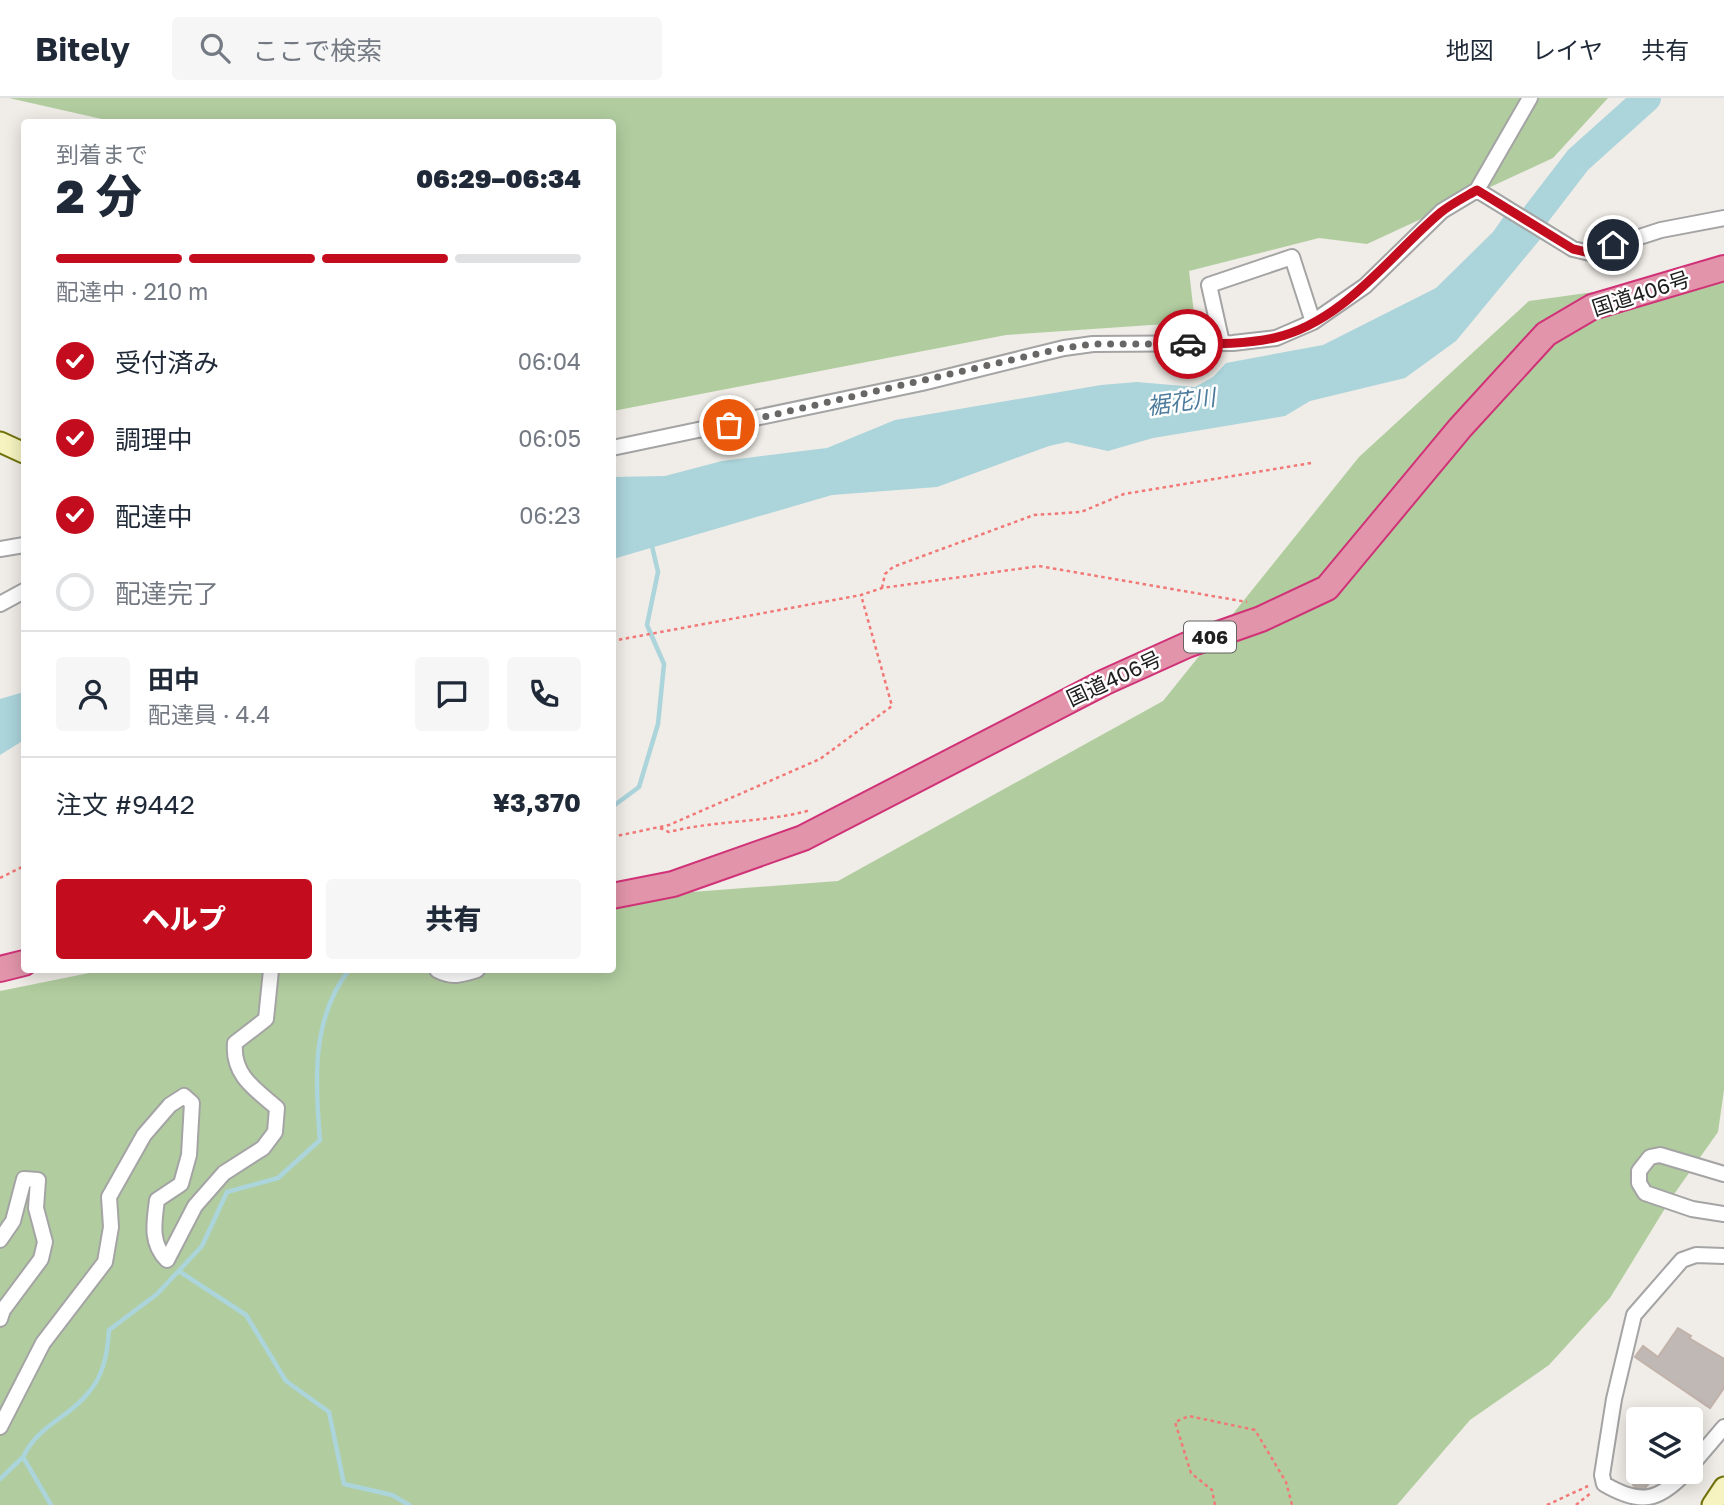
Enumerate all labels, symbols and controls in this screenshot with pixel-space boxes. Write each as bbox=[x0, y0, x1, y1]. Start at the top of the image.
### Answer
search box bbox=[172, 17, 662, 80]
text: Bitely bbox=[35, 29, 130, 68]
icon: search bbox=[196, 29, 234, 67]
text: ここで検索 bbox=[252, 35, 382, 66]
text: 地図 bbox=[1446, 35, 1494, 64]
text: レイヤ bbox=[1532, 35, 1603, 64]
text: 共有 bbox=[1641, 35, 1689, 64]
text: 到着まで bbox=[56, 140, 148, 168]
text: 06:29–06:34 bbox=[416, 163, 581, 194]
text: 2 分 bbox=[56, 168, 142, 223]
pin bbox=[1583, 215, 1643, 275]
icon: home bbox=[1594, 226, 1632, 264]
street label: 国道406号 bbox=[1588, 265, 1693, 321]
text: 配達中 · 210 m bbox=[56, 277, 208, 305]
courier bbox=[1153, 309, 1223, 379]
icon: car bbox=[1169, 325, 1207, 363]
icon: check bbox=[56, 342, 94, 380]
text: 受付済み bbox=[115, 347, 219, 378]
text: 06:04 bbox=[518, 347, 581, 375]
water label: 裾花川 bbox=[1145, 382, 1220, 420]
pin bbox=[699, 395, 759, 455]
icon: bag bbox=[710, 406, 748, 444]
icon: check bbox=[56, 419, 94, 457]
text: 調理中 bbox=[115, 424, 193, 455]
text: 06:05 bbox=[518, 424, 581, 452]
icon: check bbox=[56, 496, 94, 534]
text: 配達中 bbox=[115, 501, 193, 532]
text: 06:23 bbox=[519, 501, 581, 529]
text: 配達完了 bbox=[115, 578, 219, 609]
road number: 406 bbox=[1184, 622, 1236, 652]
street label: 国道406号 bbox=[1062, 645, 1165, 711]
button: person bbox=[56, 657, 130, 731]
button: chat bbox=[415, 657, 489, 731]
button: phone bbox=[507, 657, 581, 731]
text: 田中 bbox=[148, 664, 200, 695]
text: 配達員 · 4.4 bbox=[148, 700, 270, 728]
text: ¥3,370 bbox=[493, 787, 581, 818]
text: 注文 #9442 bbox=[56, 789, 195, 820]
button: ヘルプ bbox=[56, 879, 312, 959]
button: 共有 bbox=[326, 879, 581, 959]
map controls bbox=[1626, 1407, 1703, 1484]
button: layers bbox=[1626, 1407, 1703, 1484]

